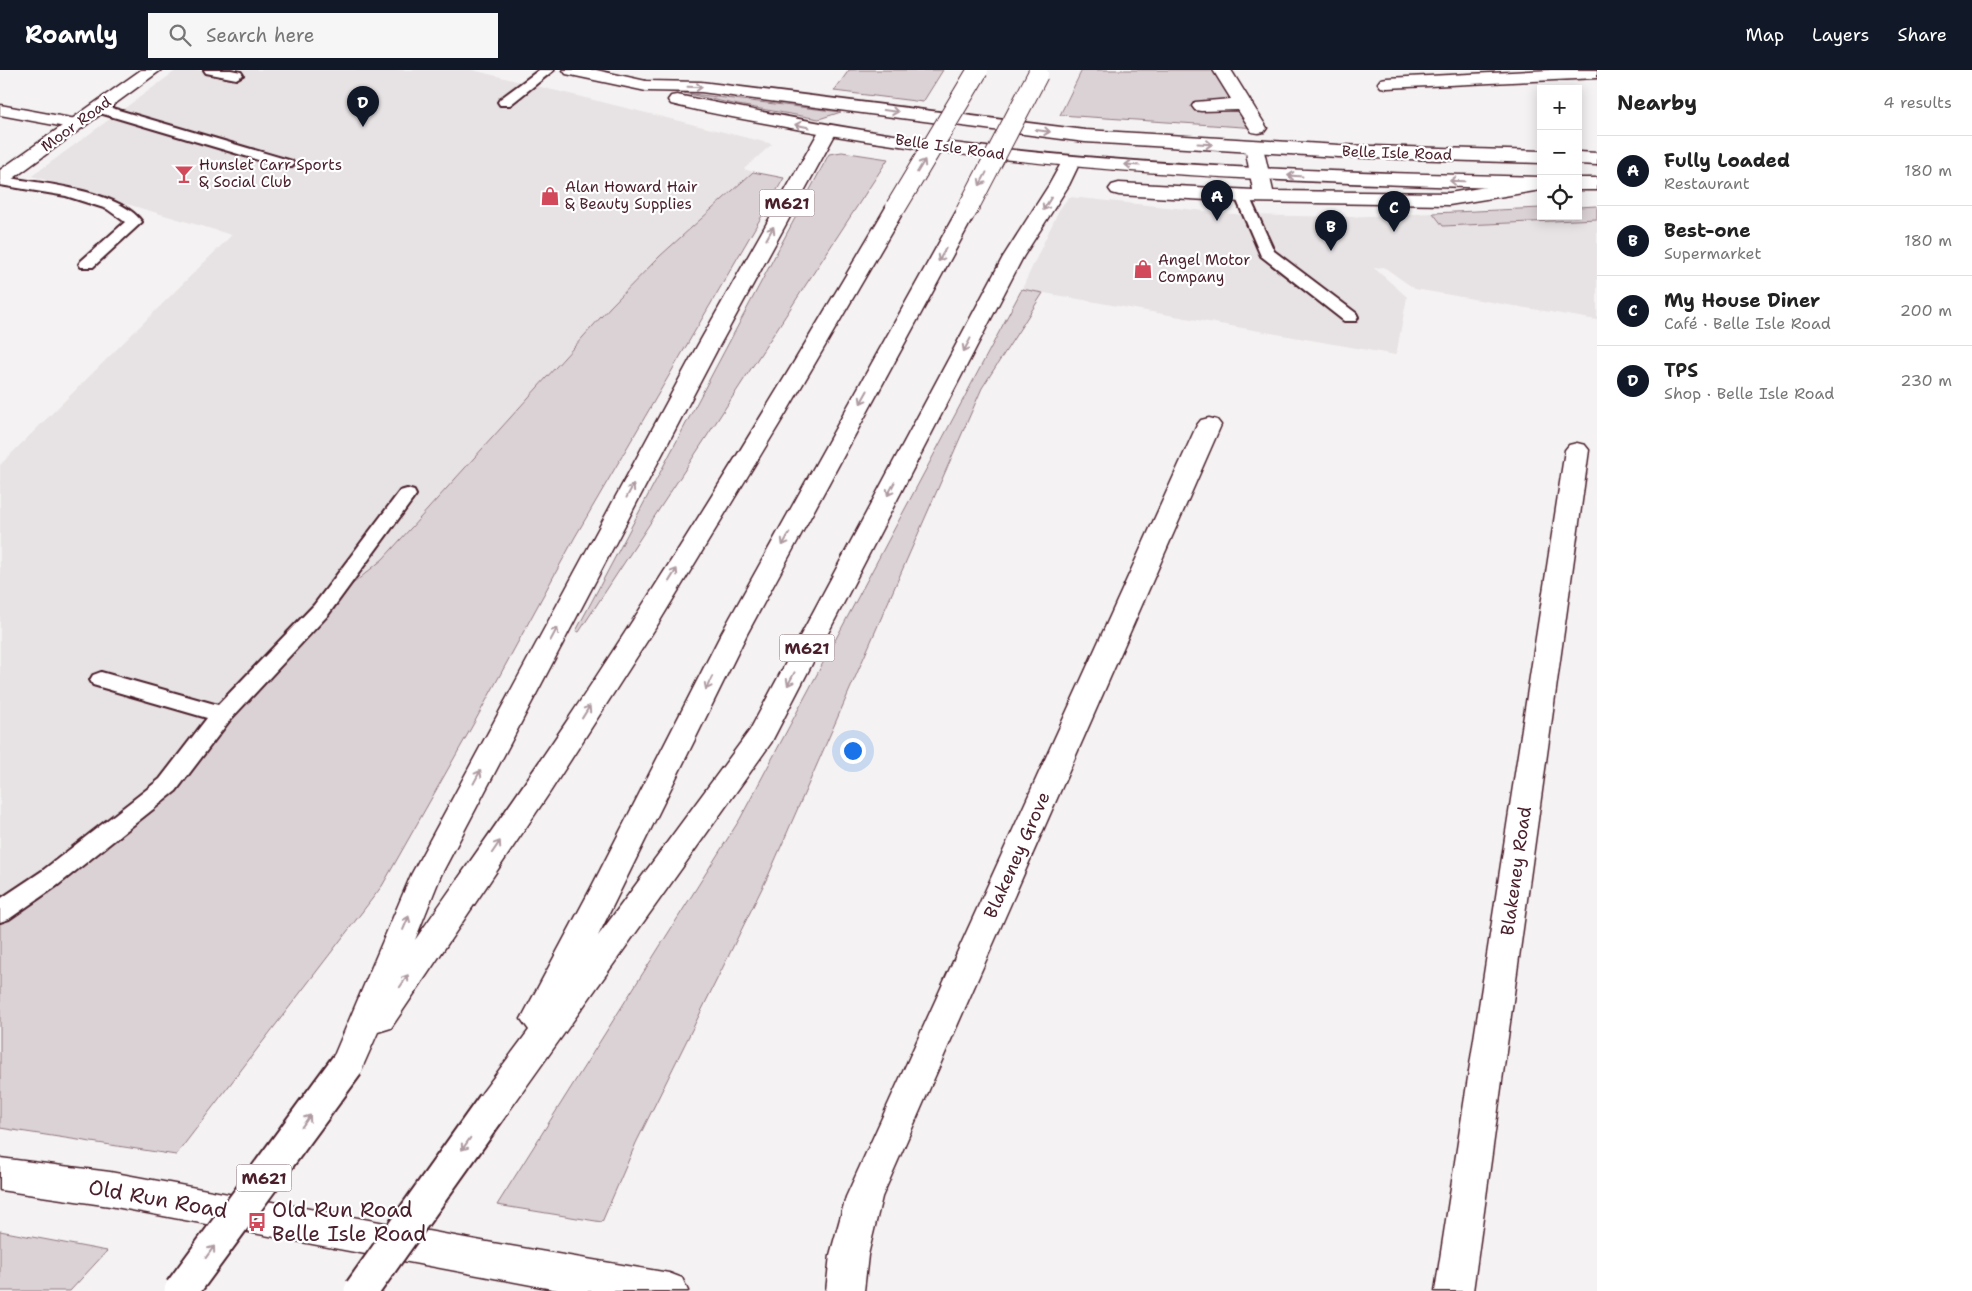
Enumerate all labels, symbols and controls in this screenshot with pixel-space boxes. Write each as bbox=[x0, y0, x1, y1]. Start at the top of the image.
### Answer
search box bbox=[148, 13, 498, 58]
text: Roamly bbox=[25, 19, 118, 51]
icon: search bbox=[166, 21, 194, 49]
text: Search here bbox=[206, 23, 315, 48]
text: Map bbox=[1746, 23, 1784, 47]
text: Layers bbox=[1812, 23, 1869, 47]
text: Share bbox=[1897, 23, 1947, 47]
one-way arrow bbox=[687, 82, 703, 91]
map controls bbox=[1537, 85, 1582, 220]
button: + bbox=[1537, 85, 1582, 130]
pin: D bbox=[347, 86, 379, 127]
text: Nearby bbox=[1617, 89, 1697, 117]
street label: Moor Road bbox=[37, 91, 116, 156]
text: 4 results bbox=[1883, 92, 1952, 113]
one-way arrow bbox=[882, 106, 898, 116]
one-way arrow bbox=[795, 120, 811, 130]
one-way arrow bbox=[1035, 126, 1051, 136]
street label: Belle Isle Road bbox=[894, 129, 1007, 165]
button: − bbox=[1537, 130, 1582, 175]
one-way arrow bbox=[1197, 139, 1213, 148]
street label: Belle Isle Road bbox=[1341, 141, 1453, 165]
text: Fully Loaded bbox=[1664, 148, 1790, 173]
place label: Hunslet Carr Sports & Social Club bbox=[199, 155, 342, 192]
one-way arrow bbox=[917, 159, 927, 173]
text: A bbox=[1627, 160, 1639, 181]
text: 180 m bbox=[1904, 160, 1952, 181]
one-way arrow bbox=[1125, 161, 1141, 170]
bar icon: Hunslet Carr Sports & Social Club bbox=[173, 163, 195, 185]
one-way arrow bbox=[978, 171, 987, 186]
one-way arrow bbox=[1287, 171, 1303, 180]
text: Restaurant bbox=[1664, 173, 1750, 194]
button: locate bbox=[1537, 175, 1582, 220]
one-way arrow bbox=[1449, 176, 1465, 185]
place label: Alan Howard Hair & Beauty Supplies bbox=[565, 177, 698, 214]
pin: A bbox=[1201, 180, 1233, 221]
shop icon: Alan Howard Hair & Beauty Supplies bbox=[539, 185, 561, 207]
road number: M621 bbox=[760, 190, 814, 216]
pin: C bbox=[1378, 191, 1410, 232]
one-way arrow bbox=[1042, 196, 1052, 210]
pin: B bbox=[1315, 210, 1347, 251]
text: Best-one bbox=[1664, 218, 1751, 243]
one-way arrow bbox=[765, 226, 775, 241]
text: B bbox=[1628, 230, 1638, 251]
text: 180 m bbox=[1904, 230, 1952, 251]
text: Supermarket bbox=[1664, 243, 1761, 264]
one-way arrow bbox=[937, 247, 947, 262]
place label: Angel Motor Company bbox=[1158, 250, 1250, 287]
shop icon: Angel Motor Company bbox=[1132, 258, 1154, 280]
text: My House Diner bbox=[1664, 288, 1820, 313]
text: C bbox=[1628, 300, 1638, 321]
text: 200 m bbox=[1900, 300, 1952, 321]
text: Café · Belle Isle Road bbox=[1664, 313, 1831, 334]
one-way arrow bbox=[962, 337, 971, 352]
text: TPS bbox=[1664, 358, 1698, 383]
text: D bbox=[1627, 370, 1639, 391]
text: 230 m bbox=[1900, 370, 1952, 391]
text: Shop · Belle Isle Road bbox=[1664, 383, 1834, 404]
one-way arrow bbox=[858, 389, 868, 403]
one-way arrow bbox=[886, 481, 895, 496]
one-way arrow bbox=[626, 484, 636, 498]
one-way arrow bbox=[780, 532, 790, 546]
one-way arrow bbox=[669, 569, 679, 583]
one-way arrow bbox=[550, 627, 559, 642]
road number: M621 bbox=[780, 634, 834, 662]
one-way arrow bbox=[786, 671, 795, 686]
one-way arrow bbox=[704, 675, 713, 690]
one-way arrow bbox=[582, 706, 592, 720]
your location bbox=[840, 738, 866, 764]
one-way arrow bbox=[472, 770, 482, 785]
street label: Blakeney Grove bbox=[978, 788, 1056, 922]
street label: Blakeney Road bbox=[1495, 805, 1537, 937]
one-way arrow bbox=[491, 841, 501, 855]
one-way arrow bbox=[401, 916, 411, 931]
one-way arrow bbox=[399, 975, 409, 989]
one-way arrow bbox=[301, 1114, 311, 1128]
one-way arrow bbox=[460, 1137, 471, 1150]
road number: M621 bbox=[236, 1164, 292, 1192]
street label: Old Run Road bbox=[86, 1173, 230, 1225]
place label: Old Run Road Belle Isle Road bbox=[272, 1196, 427, 1248]
bus stop icon: Old Run Road Belle Isle Road bbox=[246, 1211, 268, 1233]
one-way arrow bbox=[205, 1245, 215, 1259]

